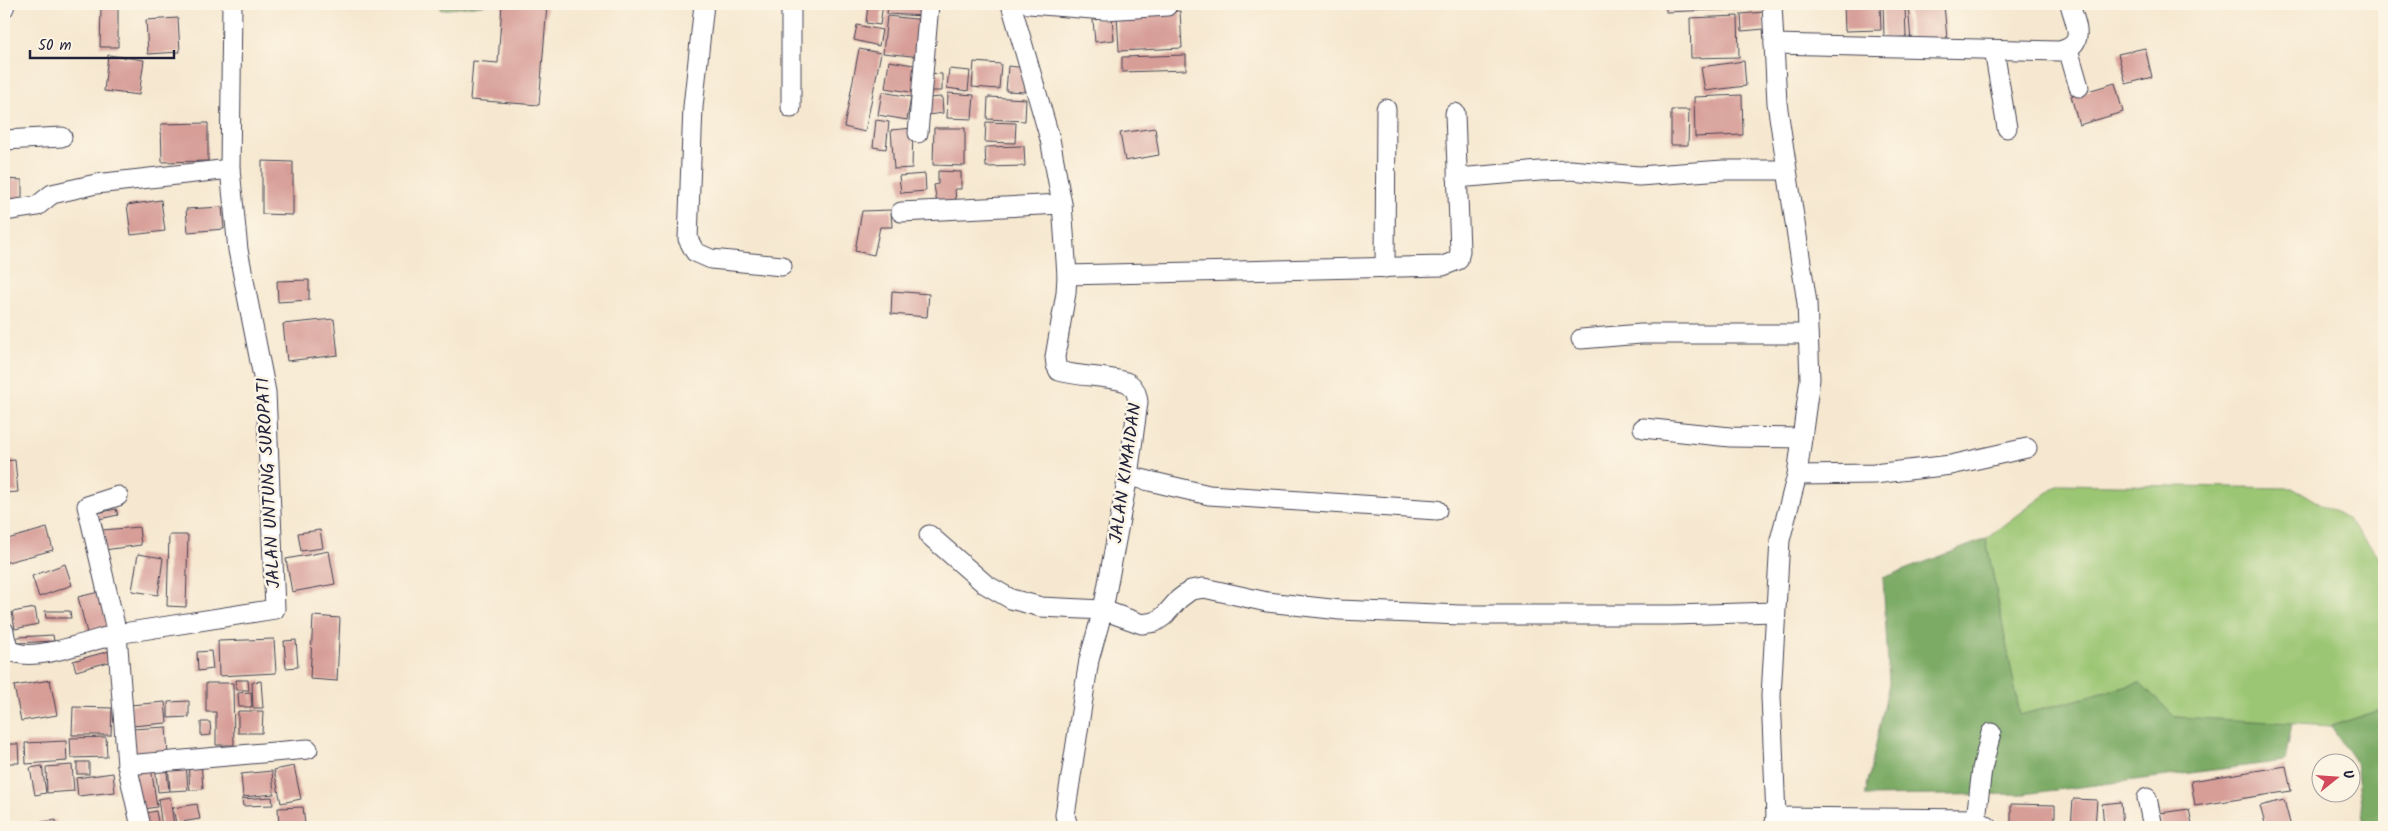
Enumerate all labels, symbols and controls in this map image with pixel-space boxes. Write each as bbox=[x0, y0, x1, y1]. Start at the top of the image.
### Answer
scale bar bbox=[30, 28, 174, 60]
text: 50 m bbox=[38, 34, 72, 58]
street label: JALAN UNTUNG SUROPATI bbox=[249, 377, 290, 589]
street label: JALAN KIMAIDAN bbox=[1102, 401, 1151, 545]
north arrow bbox=[2310, 754, 2360, 804]
text: U bbox=[2336, 767, 2359, 782]

